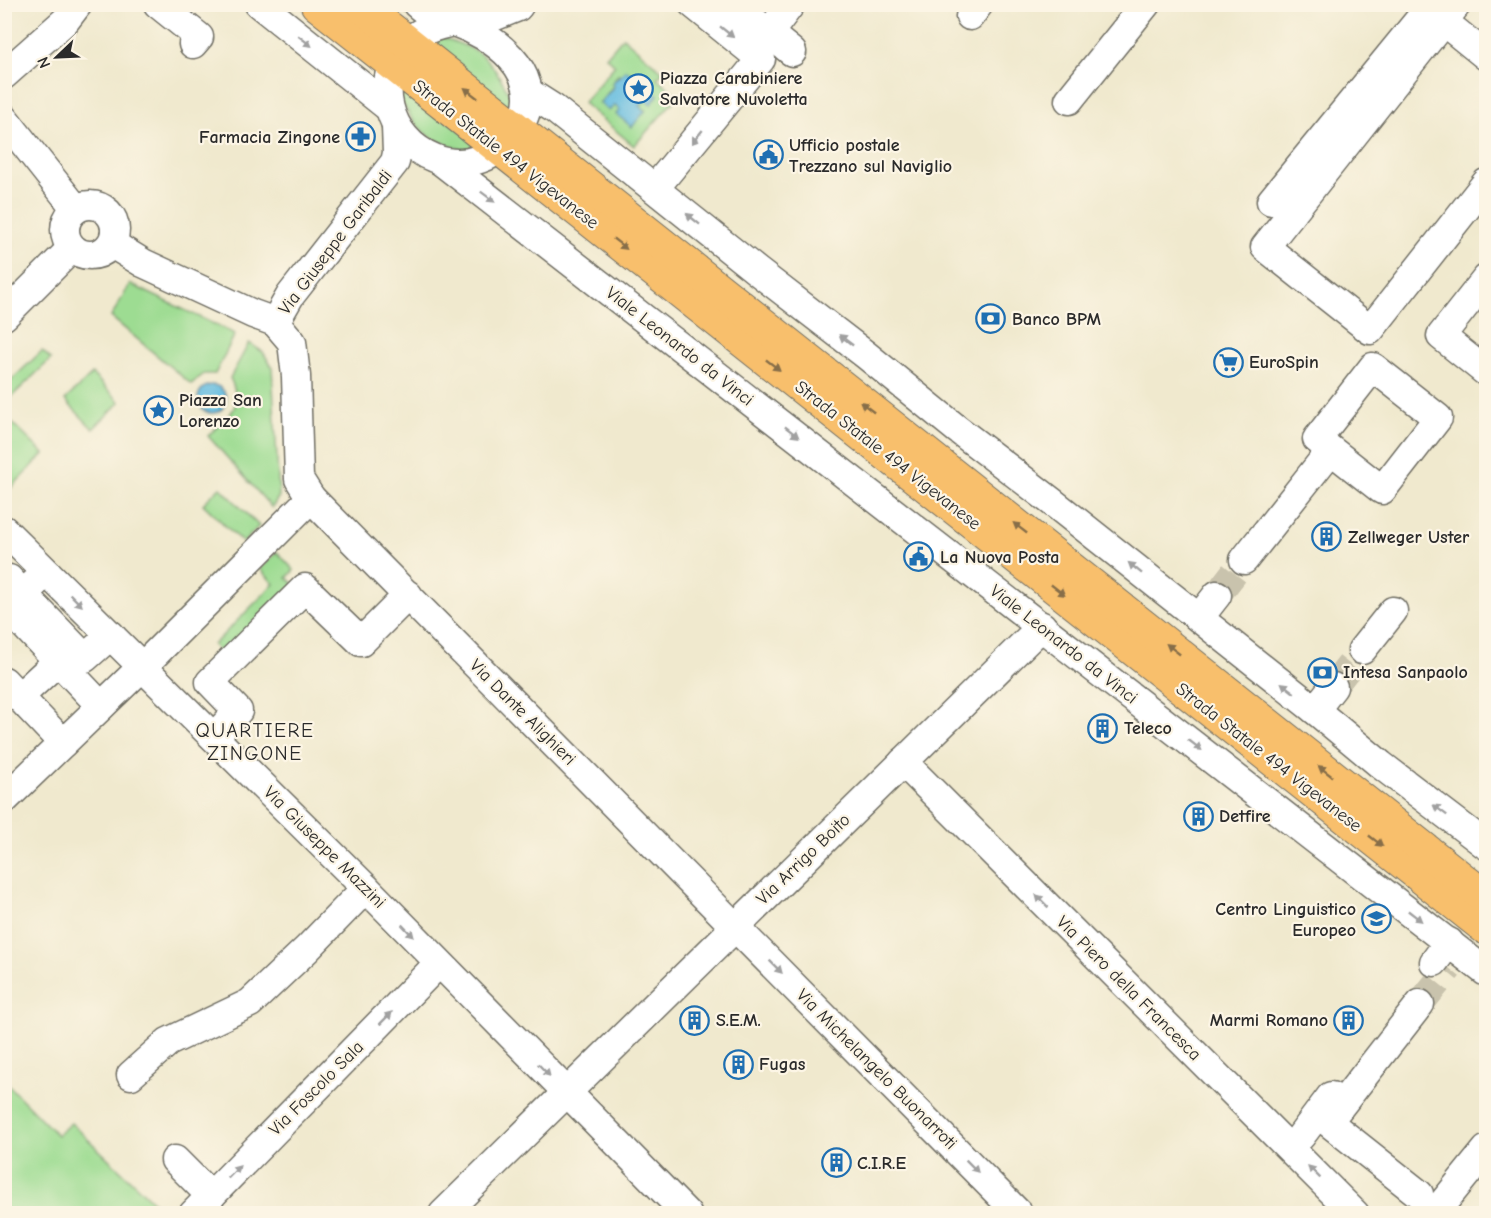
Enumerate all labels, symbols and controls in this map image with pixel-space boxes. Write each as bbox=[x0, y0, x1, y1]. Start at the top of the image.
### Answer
one-way arrow bbox=[719, 25, 735, 38]
north arrow bbox=[27, 27, 87, 87]
one-way arrow bbox=[298, 34, 313, 46]
text: N bbox=[34, 54, 54, 71]
place label: Piazza Carabiniere Salvatore Nuvoletta bbox=[660, 68, 808, 110]
place icon: Piazza Carabiniere Salvatore Nuvoletta bbox=[623, 72, 655, 104]
street label: Strada Statale 494 Vigevanese bbox=[409, 75, 603, 233]
one-way arrow bbox=[463, 87, 479, 100]
pharmacy icon: Farmacia Zingone bbox=[345, 121, 377, 153]
place label: Farmacia Zingone bbox=[199, 127, 340, 148]
one-way arrow bbox=[692, 129, 704, 144]
place label: Ufficio postale Trezzano sul Naviglio bbox=[789, 135, 952, 177]
public building icon: Ufficio postale Trezzano sul Naviglio bbox=[752, 139, 784, 171]
street label: Via Giuseppe Garibaldi bbox=[274, 166, 397, 319]
one-way arrow bbox=[480, 191, 496, 203]
one-way arrow bbox=[685, 213, 700, 226]
one-way arrow bbox=[613, 238, 628, 250]
street label: Viale Leonardo da Vinci bbox=[602, 282, 758, 411]
bank icon: Banco BPM bbox=[975, 303, 1007, 335]
place label: Banco BPM bbox=[1012, 309, 1101, 330]
one-way arrow bbox=[838, 333, 854, 346]
supermarket icon: EuroSpin bbox=[1212, 346, 1244, 378]
place label: EuroSpin bbox=[1249, 352, 1319, 373]
one-way arrow bbox=[766, 358, 781, 370]
street label: Strada Statale 494 Vigevanese bbox=[791, 376, 985, 534]
place label: Piazza San Lorenzo bbox=[179, 390, 262, 432]
place icon: Piazza San Lorenzo bbox=[142, 394, 174, 426]
one-way arrow bbox=[859, 401, 875, 414]
one-way arrow bbox=[784, 426, 800, 439]
building icon: Zellweger Uster bbox=[1311, 521, 1343, 553]
one-way arrow bbox=[1012, 522, 1028, 535]
place label: Zellweger Uster bbox=[1348, 527, 1470, 548]
public building icon: La Nuova Posta bbox=[903, 541, 935, 573]
place label: La Nuova Posta bbox=[940, 547, 1059, 568]
one-way arrow bbox=[1127, 562, 1142, 574]
street label: Viale Leonardo da Vinci bbox=[986, 580, 1142, 709]
one-way arrow bbox=[1050, 583, 1066, 596]
one-way arrow bbox=[69, 593, 84, 607]
one-way arrow bbox=[1165, 644, 1180, 656]
street label: Via Dante Alighieri bbox=[465, 655, 580, 770]
bank icon: Intesa Sanpaolo bbox=[1306, 656, 1338, 688]
place label: Intesa Sanpaolo bbox=[1343, 662, 1468, 683]
street label: Strada Statale 494 Vigevanese bbox=[1172, 678, 1366, 836]
one-way arrow bbox=[1280, 683, 1295, 695]
building icon: Teleco bbox=[1087, 712, 1119, 744]
place label: Teleco bbox=[1124, 718, 1172, 739]
district label: QUARTIERE ZINGONE bbox=[195, 719, 315, 765]
one-way arrow bbox=[1187, 739, 1202, 751]
one-way arrow bbox=[1318, 765, 1333, 777]
street label: Via Giuseppe Mazzini bbox=[259, 782, 390, 913]
building icon: Detfire bbox=[1182, 800, 1214, 832]
one-way arrow bbox=[1432, 803, 1448, 816]
place label: Detfire bbox=[1219, 806, 1271, 827]
street label: Via Arrigo Boito bbox=[752, 809, 854, 909]
one-way arrow bbox=[1368, 834, 1383, 847]
one-way arrow bbox=[1034, 894, 1049, 908]
place label: Centro Linguistico Europeo bbox=[1215, 899, 1356, 941]
school or university icon: Centro Linguistico Europeo bbox=[1361, 903, 1393, 935]
one-way arrow bbox=[1407, 910, 1423, 923]
street label: Via Piero della Francesca bbox=[1052, 912, 1205, 1065]
one-way arrow bbox=[400, 923, 414, 937]
one-way arrow bbox=[769, 959, 783, 973]
street label: Via Michelangelo Buonarroti bbox=[792, 985, 961, 1154]
building icon: S.E.M. bbox=[679, 1004, 711, 1036]
building icon: Marmi Romano bbox=[1333, 1004, 1365, 1036]
place label: S.E.M. bbox=[716, 1010, 761, 1031]
place label: Marmi Romano bbox=[1210, 1010, 1328, 1031]
one-way arrow bbox=[378, 1011, 392, 1025]
street label: Via Foscolo Sala bbox=[265, 1037, 368, 1140]
building icon: Fugas bbox=[722, 1048, 754, 1080]
place label: Fugas bbox=[759, 1054, 806, 1075]
one-way arrow bbox=[537, 1062, 551, 1076]
building icon: C.I.R.E bbox=[820, 1147, 852, 1179]
place label: C.I.R.E bbox=[857, 1153, 906, 1174]
one-way arrow bbox=[965, 1158, 979, 1173]
one-way arrow bbox=[227, 1164, 241, 1179]
one-way arrow bbox=[1307, 1166, 1321, 1180]

